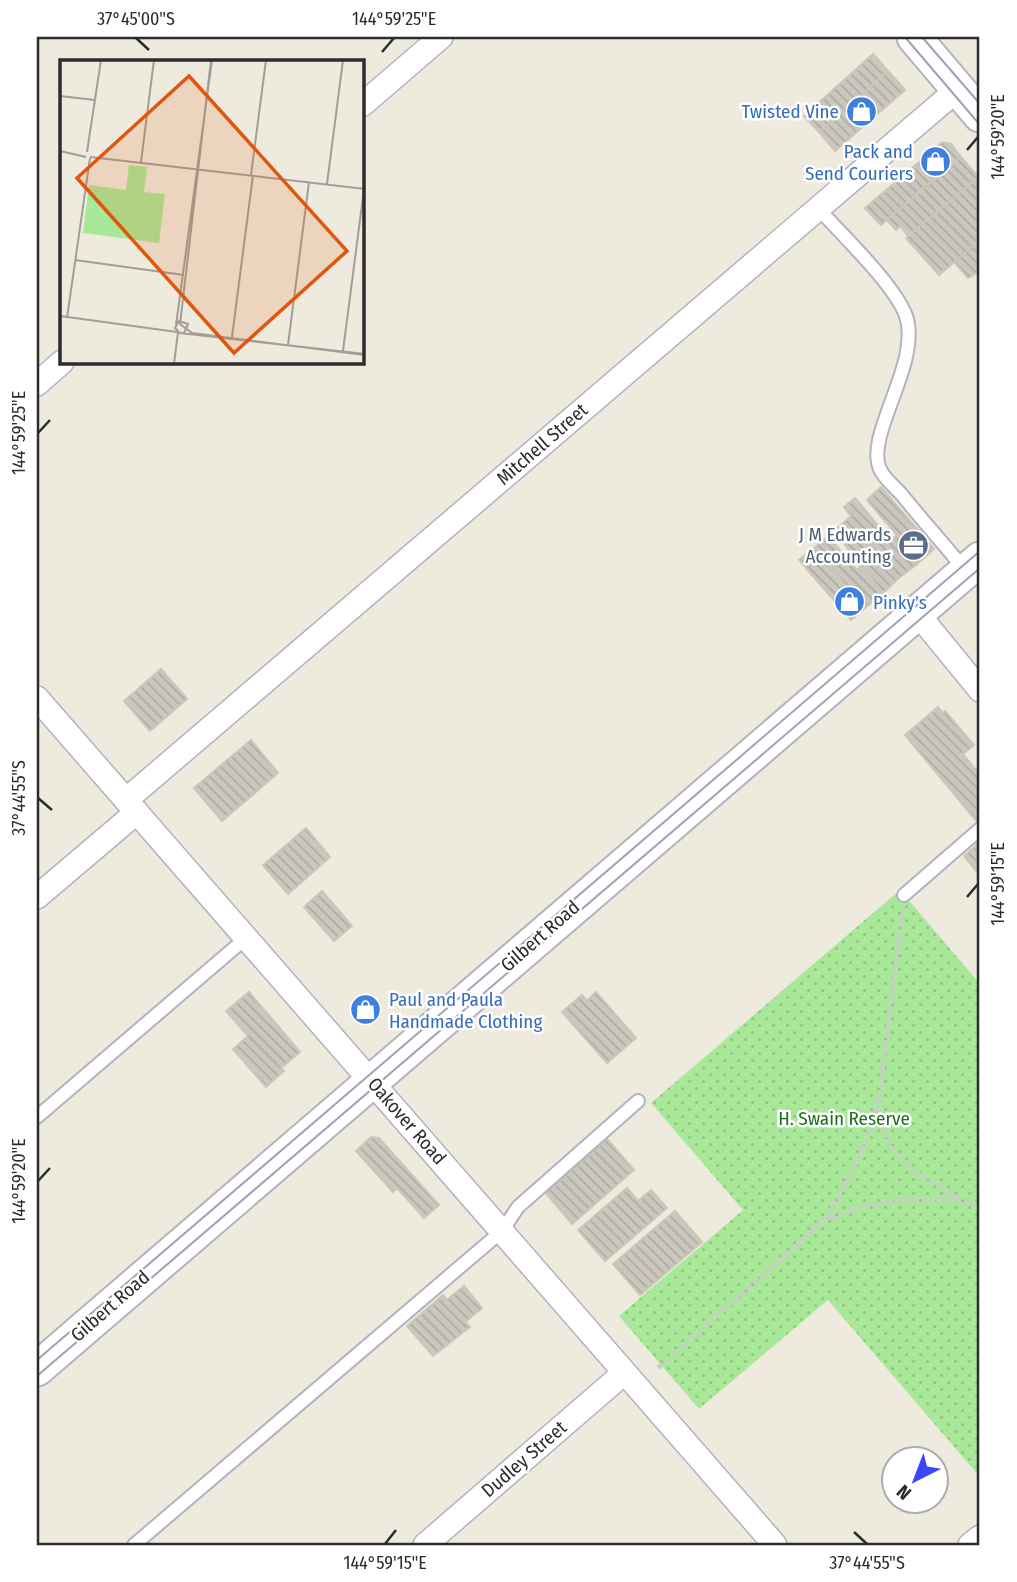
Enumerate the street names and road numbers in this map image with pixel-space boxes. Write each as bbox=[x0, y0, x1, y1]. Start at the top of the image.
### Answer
street label: Mitchell Street bbox=[492, 398, 593, 490]
street label: Gilbert Road bbox=[496, 896, 584, 976]
street label: Oakover Road bbox=[363, 1073, 451, 1169]
street label: Gilbert Road bbox=[66, 1266, 154, 1346]
street label: Dudley Street bbox=[477, 1415, 572, 1502]

